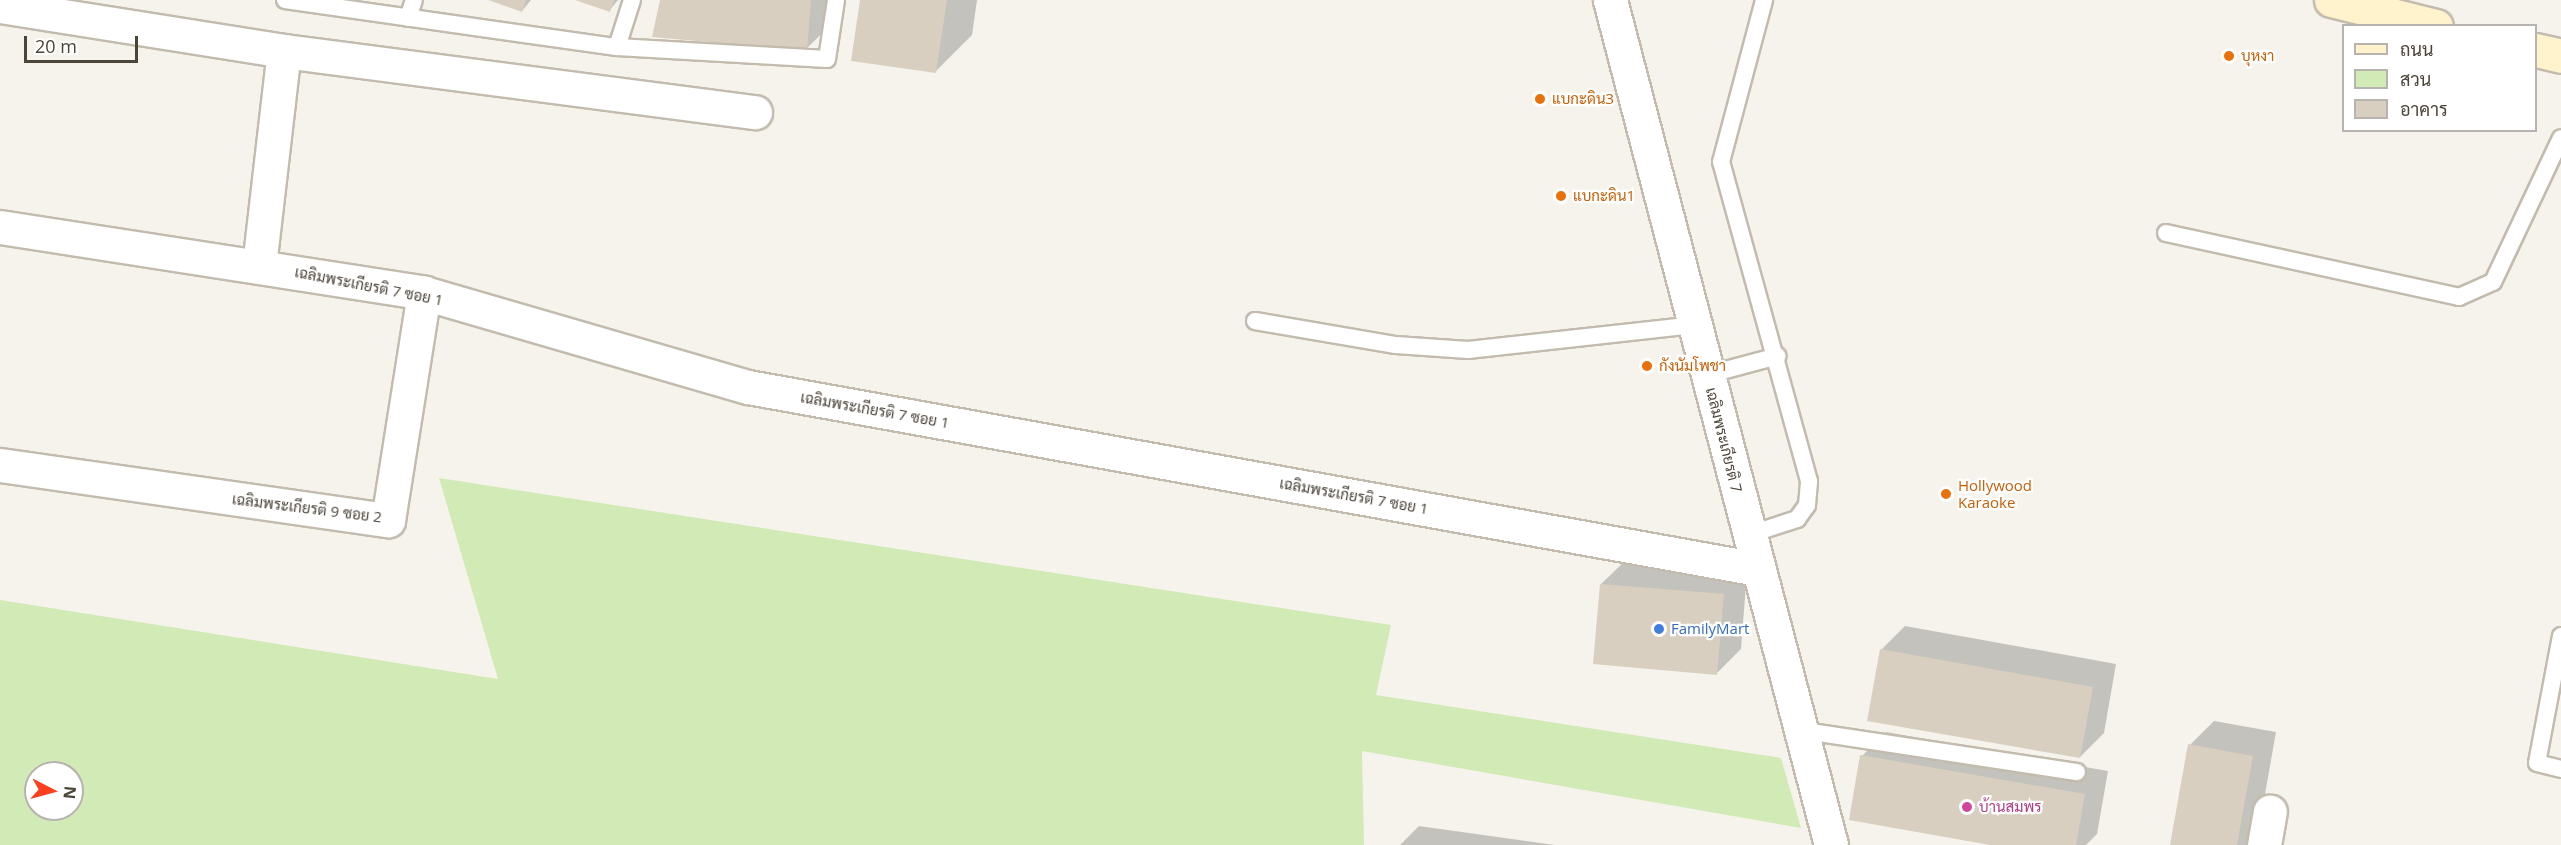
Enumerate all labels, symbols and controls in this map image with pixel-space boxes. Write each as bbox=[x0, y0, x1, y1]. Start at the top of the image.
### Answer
scale bar bbox=[27, 24, 141, 62]
legend bbox=[2342, 24, 2537, 132]
text: 20 m bbox=[35, 34, 77, 58]
text: ถนน bbox=[2400, 37, 2433, 61]
place label: บุหงา bbox=[2241, 47, 2274, 65]
marker: บุหงา bbox=[2222, 49, 2236, 63]
text: สวน bbox=[2400, 67, 2431, 91]
place label: แบกะดิน3 bbox=[1552, 90, 1614, 108]
marker: แบกะดิน3 bbox=[1533, 92, 1547, 106]
text: อาคาร bbox=[2400, 97, 2448, 121]
place label: แบกะดิน1 bbox=[1573, 187, 1635, 205]
marker: แบกะดิน1 bbox=[1554, 189, 1568, 203]
street label: เฉลิมพระเกียรติ 7 ซอย 1 bbox=[293, 263, 445, 309]
place label: กังนัมโพชา bbox=[1659, 357, 1726, 375]
marker: กังนัมโพชา bbox=[1640, 359, 1654, 373]
street label: เฉลิมพระเกียรติ 7 bbox=[1702, 385, 1746, 495]
street label: เฉลิมพระเกียรติ 7 ซอย 1 bbox=[799, 388, 951, 432]
street label: เฉลิมพระเกียรติ 7 ซอย 1 bbox=[1278, 474, 1430, 518]
place label: Hollywood Karaoke bbox=[1958, 476, 2032, 511]
marker: Hollywood Karaoke bbox=[1939, 487, 1953, 501]
street label: เฉลิมพระเกียรติ 9 ซอย 2 bbox=[231, 490, 383, 526]
place label: FamilyMart bbox=[1671, 620, 1749, 638]
marker: FamilyMart bbox=[1652, 622, 1666, 636]
north arrow bbox=[24, 761, 84, 821]
text: N bbox=[58, 785, 82, 800]
place label: บ้านสมพร bbox=[1979, 798, 2041, 816]
marker: บ้านสมพร bbox=[1960, 800, 1974, 814]

